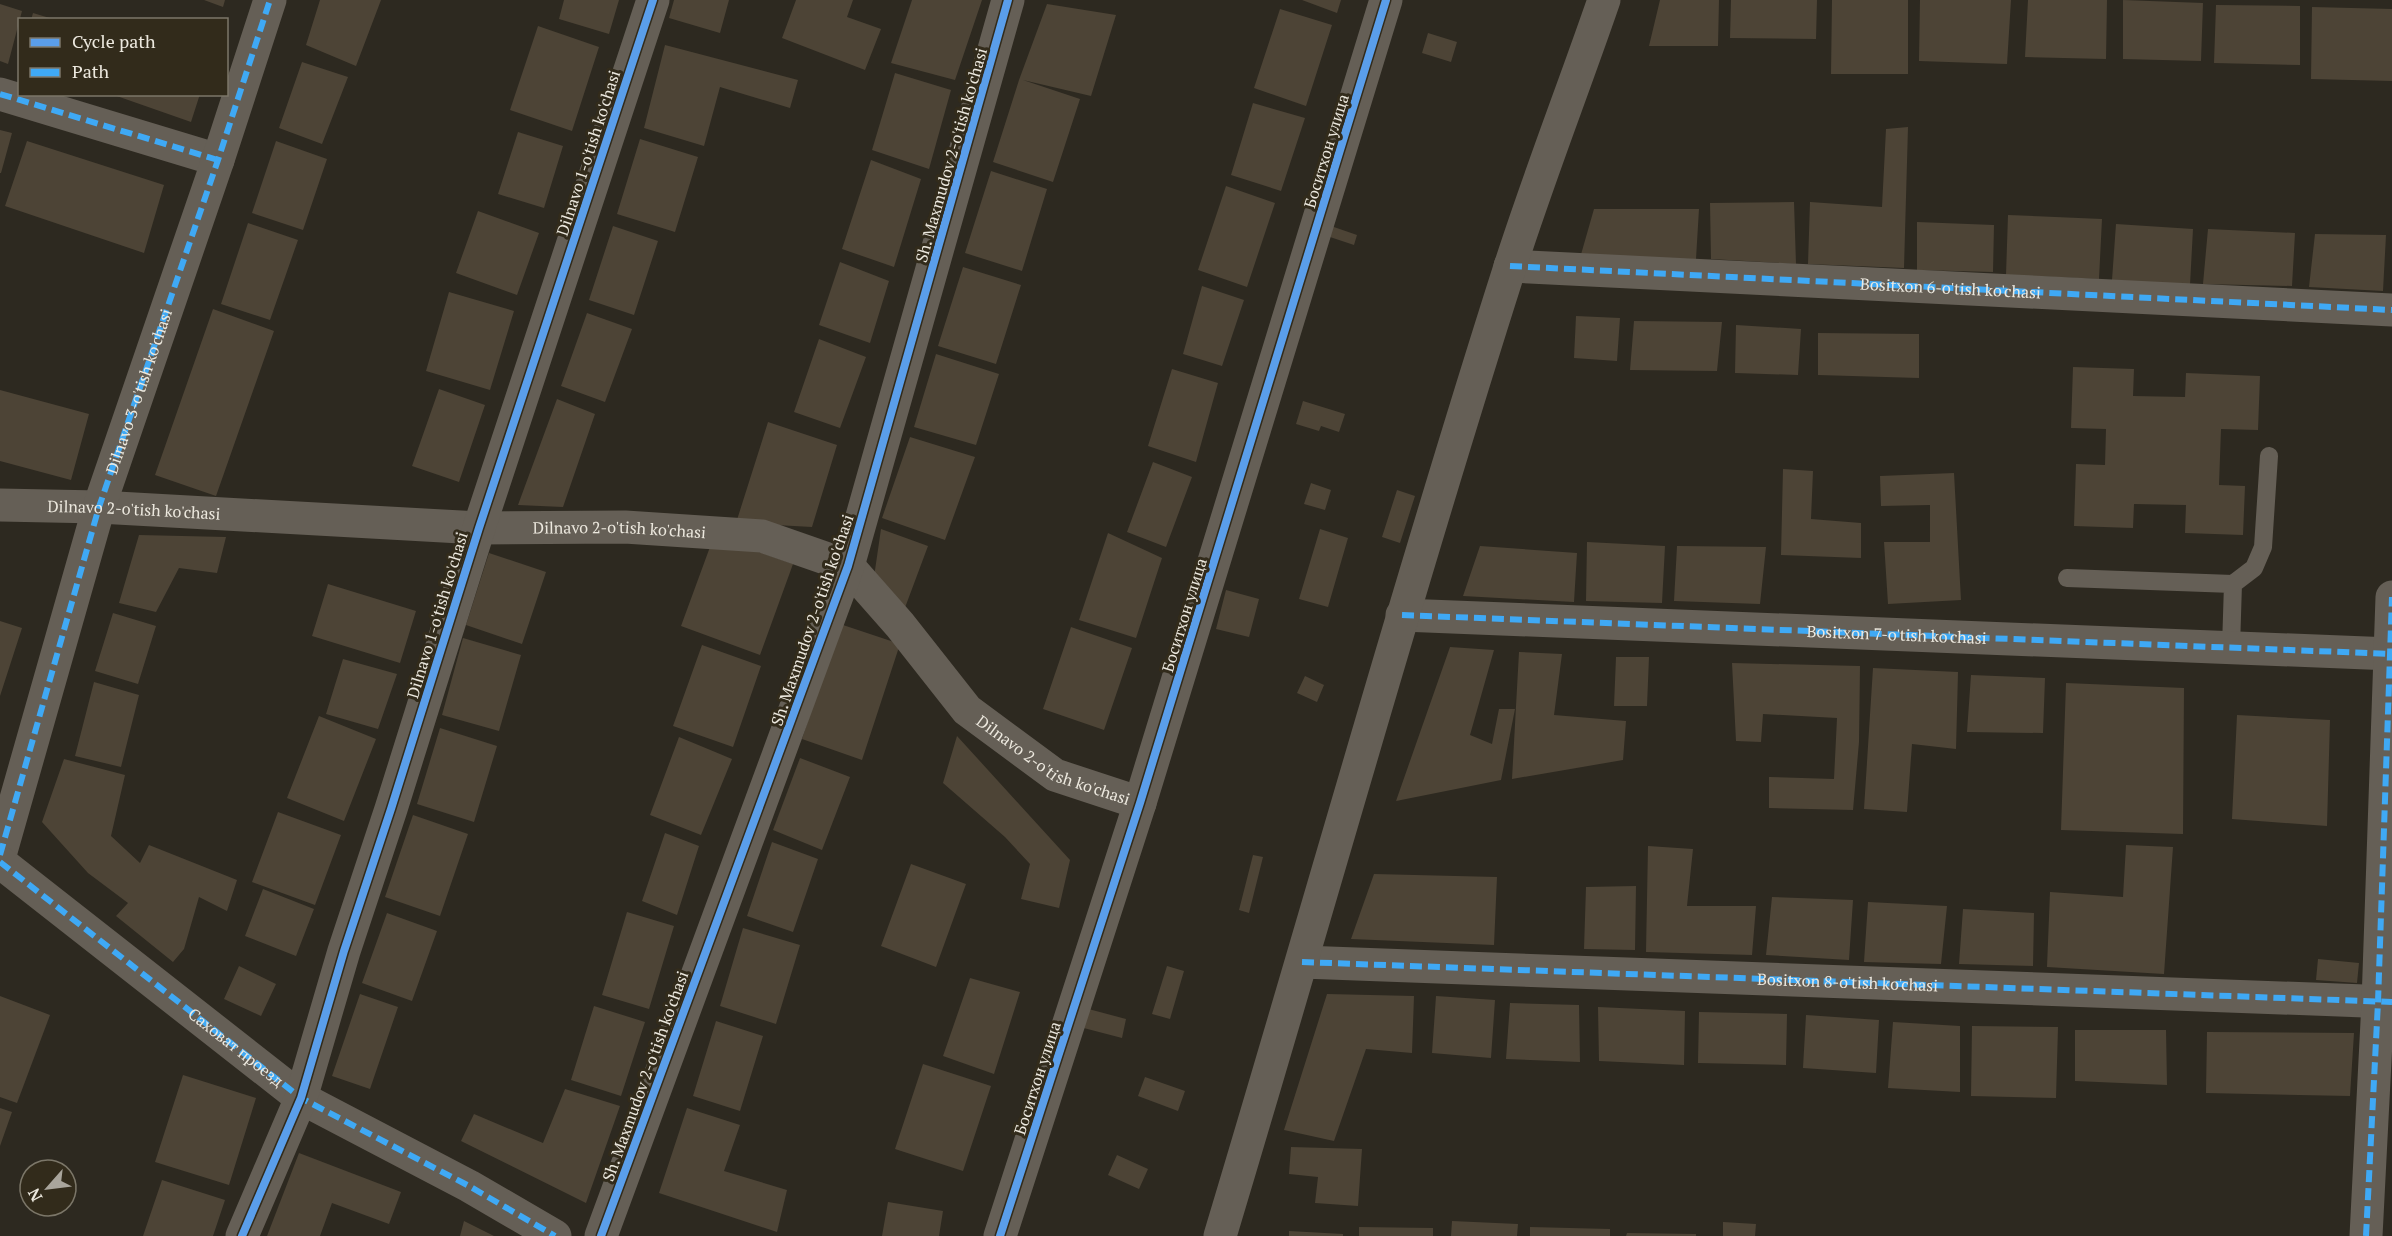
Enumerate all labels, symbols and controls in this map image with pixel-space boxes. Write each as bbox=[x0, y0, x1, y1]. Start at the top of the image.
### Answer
legend bbox=[18, 18, 228, 96]
text: Cycle path bbox=[72, 29, 156, 53]
street label: Sh. Maxmudov 2-o'tish ko'chasi bbox=[910, 45, 992, 265]
text: Path bbox=[72, 59, 109, 83]
street label: Dilnavo 1-o'tish ko'chasi bbox=[551, 67, 625, 239]
street label: Боситхон улица bbox=[1298, 91, 1354, 211]
street label: Bositxon 6-o'tish ko'chasi bbox=[1860, 272, 2041, 303]
street label: Dilnavo 3-o'tish ko'chasi bbox=[100, 306, 177, 477]
street label: Dilnavo 2-o'tish ko'chasi bbox=[47, 495, 221, 525]
street label: Sh. Maxmudov 2-o'tish ko'chasi bbox=[765, 511, 859, 729]
street label: Dilnavo 2-o'tish ko'chasi bbox=[533, 516, 707, 543]
street label: Dilnavo 1-o'tish ko'chasi bbox=[401, 529, 473, 701]
street label: Боситхон улица bbox=[1156, 555, 1212, 675]
street label: Bositxon 7-o'tish ko'chasi bbox=[1806, 620, 1987, 649]
street label: Dilnavo 2-o'tish ko'chasi bbox=[972, 710, 1133, 810]
street label: Sh. Maxmudov 2-o'tish ko'chasi bbox=[597, 968, 693, 1184]
street label: Bositxon 8-o'tish ko'chasi bbox=[1757, 968, 1939, 996]
street label: Саховат проезд bbox=[184, 1003, 288, 1092]
street label: Боситхон улица bbox=[1008, 1018, 1066, 1138]
north arrow bbox=[18, 1158, 78, 1218]
text: N bbox=[22, 1185, 47, 1206]

